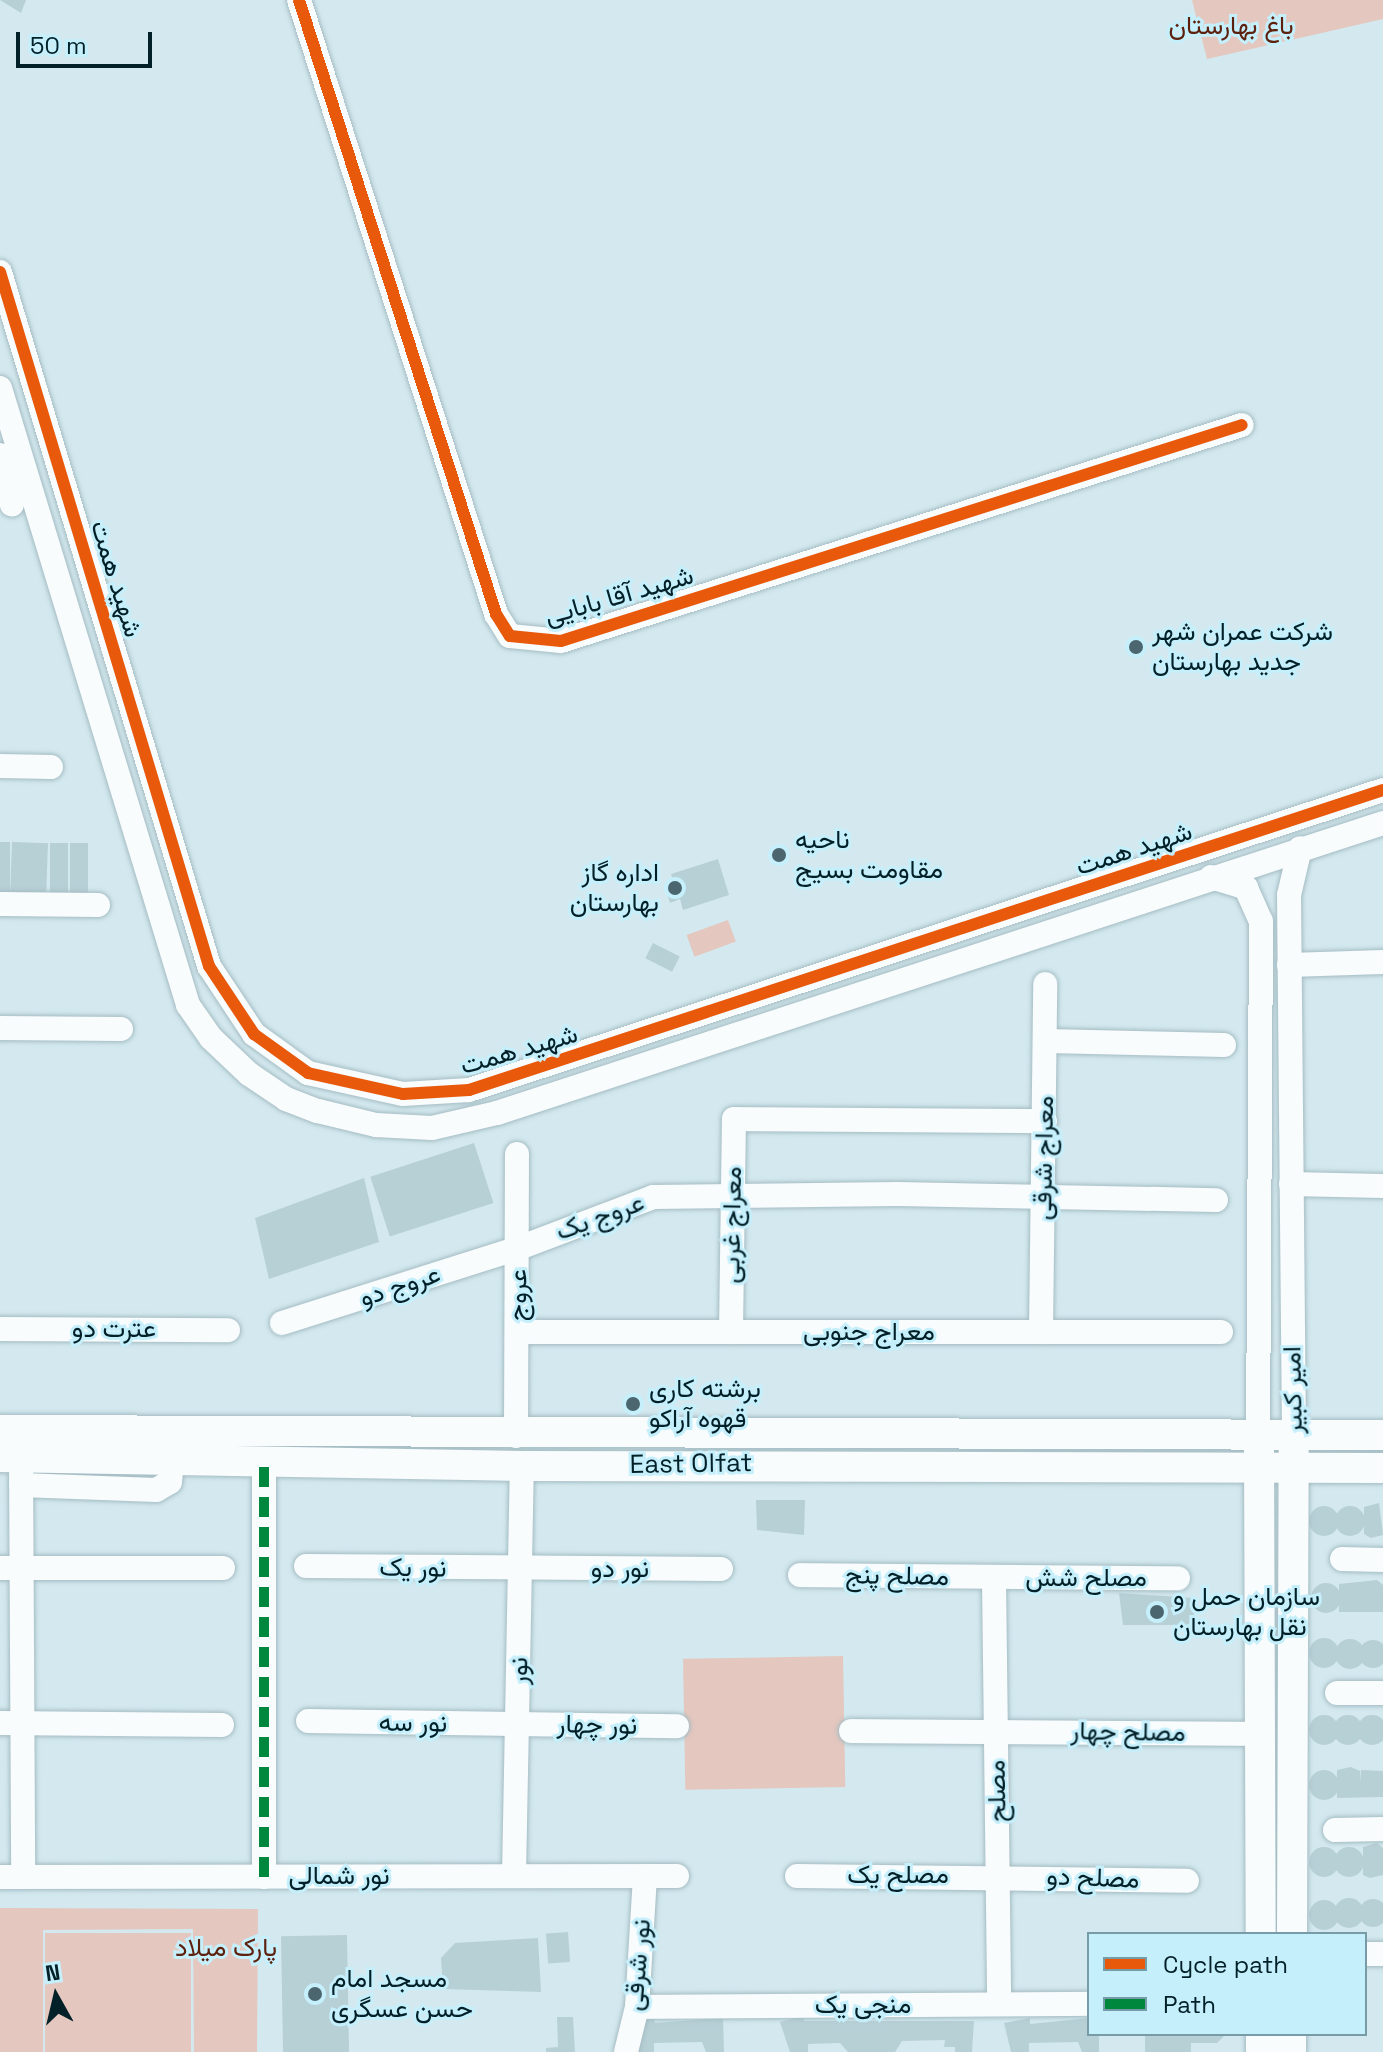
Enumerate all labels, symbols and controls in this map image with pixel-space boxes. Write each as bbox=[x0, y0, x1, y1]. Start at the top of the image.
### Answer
park label: باغ بهارستان bbox=[1168, 10, 1294, 42]
scale bar bbox=[20, 16, 156, 66]
text: 50 m bbox=[30, 30, 87, 61]
street label: شهید همت bbox=[83, 517, 149, 641]
street label: شهید آقا بابایی bbox=[541, 560, 697, 632]
place label: شرکت عمران شهر جدید بهارستان bbox=[1152, 616, 1333, 678]
marker: شرکت عمران شهر جدید بهارستان bbox=[1127, 638, 1145, 656]
street label: شهید همت bbox=[1072, 816, 1196, 882]
place label: ناحیه مقاومت بسیج bbox=[795, 824, 943, 886]
marker: ناحیه مقاومت بسیج bbox=[770, 846, 788, 864]
place label: اداره گاز بهارستان bbox=[570, 857, 659, 918]
marker: اداره گاز بهارستان bbox=[666, 879, 684, 897]
street label: شهید همت bbox=[457, 1018, 581, 1082]
street label: معراج شرقی bbox=[1027, 1095, 1061, 1221]
street label: معراج غربی bbox=[715, 1166, 749, 1284]
street label: عروج یک bbox=[552, 1187, 648, 1247]
street label: عروج دو bbox=[356, 1258, 444, 1314]
street label: عروج bbox=[502, 1269, 534, 1321]
street label: عترت دو bbox=[72, 1313, 156, 1345]
street label: معراج جنوبی bbox=[803, 1316, 935, 1348]
street label: امیر کبیر bbox=[1277, 1346, 1309, 1434]
place label: برشته کاری قهوه آراکو bbox=[649, 1373, 761, 1434]
marker: برشته کاری قهوه آراکو bbox=[624, 1395, 642, 1413]
street label: East Olfat bbox=[629, 1447, 753, 1481]
street label: نور یک bbox=[379, 1552, 447, 1584]
street label: نور دو bbox=[591, 1553, 649, 1585]
street label: مصلح پنج bbox=[845, 1559, 949, 1593]
street label: مصلح شش bbox=[1025, 1562, 1147, 1594]
place label: سازمان حمل و نقل بهارستان bbox=[1173, 1581, 1320, 1642]
marker: سازمان حمل و نقل بهارستان bbox=[1148, 1603, 1166, 1621]
street label: نور bbox=[503, 1657, 535, 1685]
street label: نور سه bbox=[378, 1707, 448, 1739]
street label: نور چهار bbox=[556, 1709, 638, 1741]
street label: مصلح چهار bbox=[1070, 1715, 1186, 1749]
street label: مصلح bbox=[981, 1760, 1013, 1822]
street label: مصلح یک bbox=[847, 1859, 949, 1891]
street label: نور شمالی bbox=[288, 1860, 390, 1892]
street label: مصلح دو bbox=[1046, 1861, 1140, 1895]
street label: نور شرقی bbox=[618, 1918, 658, 2012]
park label: پارک میلاد bbox=[175, 1932, 277, 1964]
legend bbox=[1087, 1932, 1367, 2036]
text: Cycle path bbox=[1163, 1949, 1288, 1980]
north arrow bbox=[16, 1956, 96, 2036]
text: N bbox=[43, 1957, 62, 1987]
place label: مسجد امام حسن عسگری bbox=[331, 1963, 473, 2024]
marker: مسجد امام حسن عسگری bbox=[306, 1985, 324, 2003]
street label: منجی یک bbox=[815, 1989, 911, 2021]
text: Path bbox=[1163, 1989, 1216, 2020]

